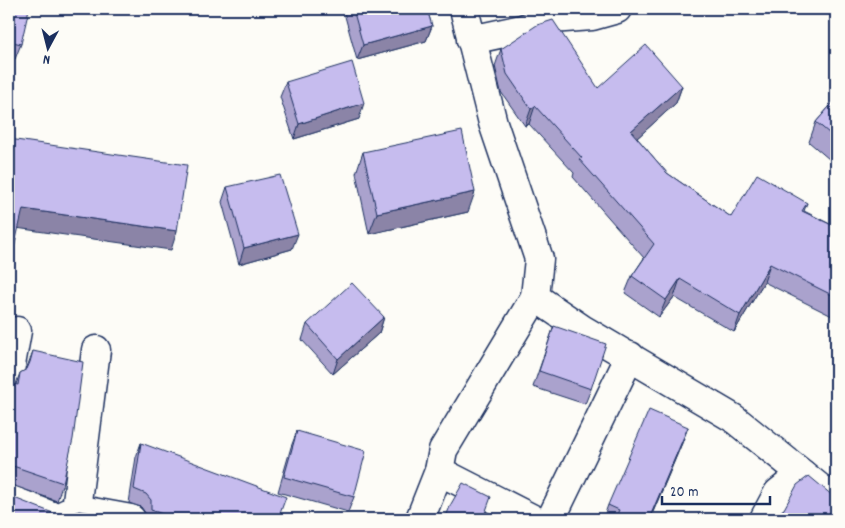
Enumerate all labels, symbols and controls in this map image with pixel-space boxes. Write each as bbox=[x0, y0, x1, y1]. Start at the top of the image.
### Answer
north arrow bbox=[22, 22, 72, 72]
text: N bbox=[42, 49, 51, 69]
scale bar bbox=[662, 473, 770, 505]
text: 20 m bbox=[670, 482, 698, 504]

